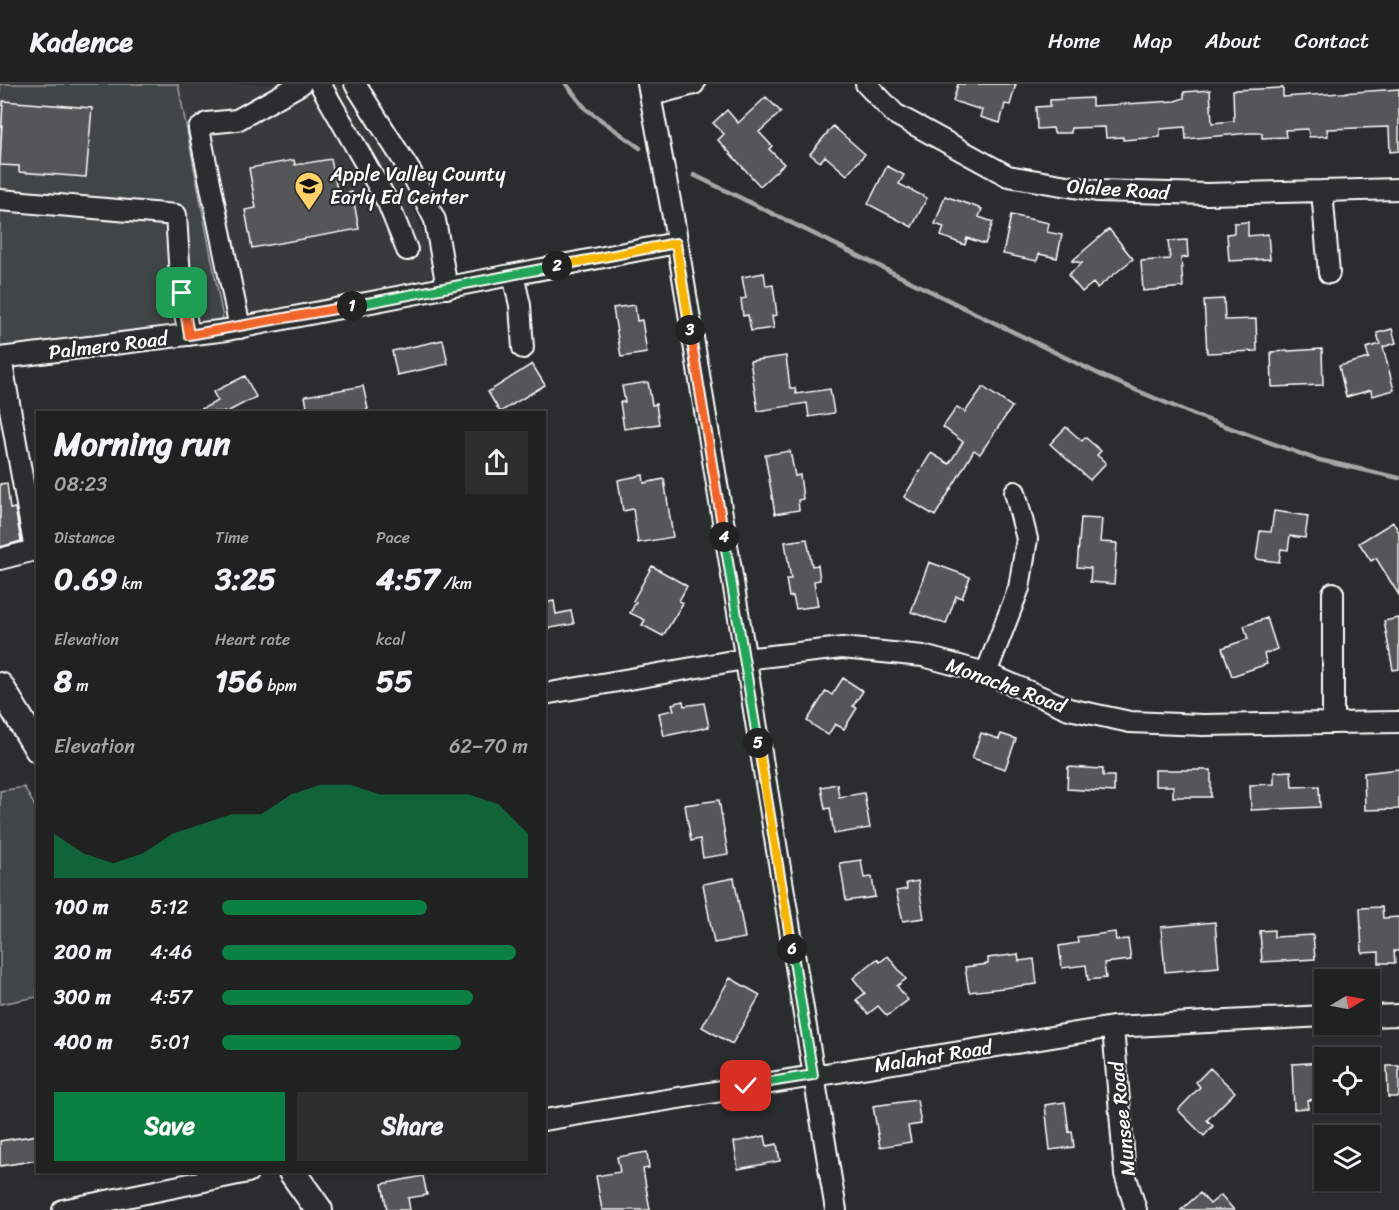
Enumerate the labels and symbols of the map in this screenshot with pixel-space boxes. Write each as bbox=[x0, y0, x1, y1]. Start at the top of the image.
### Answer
place label: Apple Valley County Early Ed Center bbox=[329, 157, 506, 215]
street label: Olalee Road bbox=[1066, 168, 1172, 211]
school or university icon: Apple Valley County Early Ed Center bbox=[293, 170, 325, 212]
pin: 2 bbox=[542, 251, 572, 281]
pin bbox=[156, 267, 207, 318]
pin: 1 bbox=[337, 291, 367, 321]
pin: 3 bbox=[675, 315, 705, 345]
street label: Palmero Road bbox=[47, 321, 171, 370]
pin: 4 bbox=[709, 522, 739, 552]
street label: Monache Road bbox=[941, 648, 1072, 724]
pin: 5 bbox=[743, 728, 773, 758]
pin: 6 bbox=[777, 934, 807, 964]
north arrow bbox=[1314, 969, 1380, 1035]
street label: Malahat Road bbox=[872, 1030, 996, 1083]
street label: Munsee Road bbox=[1099, 1058, 1146, 1178]
pin bbox=[720, 1060, 771, 1111]

